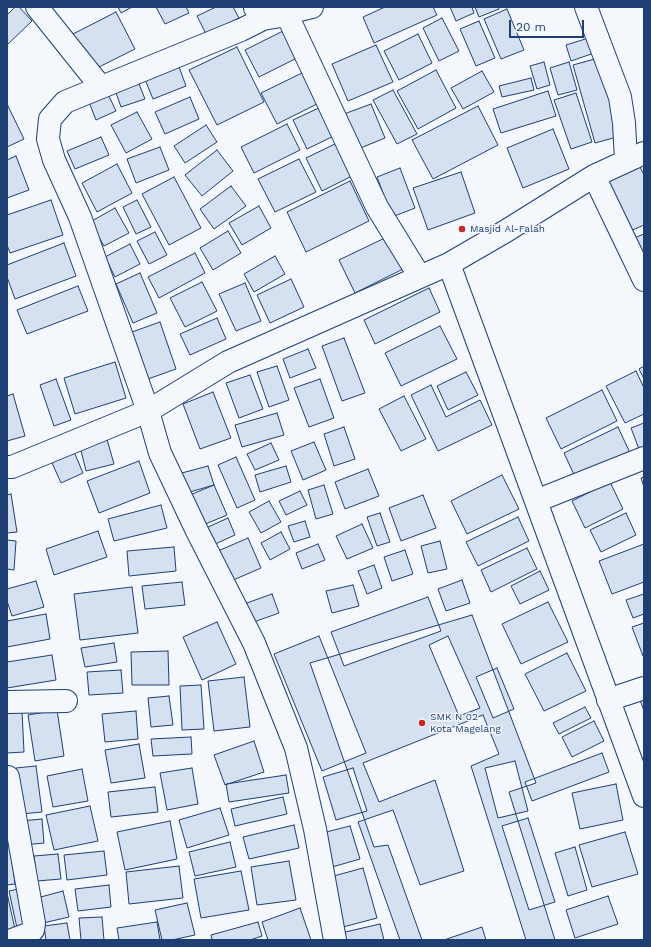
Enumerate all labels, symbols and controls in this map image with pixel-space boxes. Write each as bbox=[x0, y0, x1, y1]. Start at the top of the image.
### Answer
scale bar bbox=[511, 12, 586, 38]
text: 20 m bbox=[516, 20, 546, 34]
place label: Masjid Al-Falah bbox=[470, 223, 545, 235]
marker: Masjid Al-Falah bbox=[457, 224, 467, 234]
place label: SMK N 02 Kota Magelang bbox=[430, 711, 501, 734]
marker: SMK N 02 Kota Magelang bbox=[417, 718, 427, 728]

